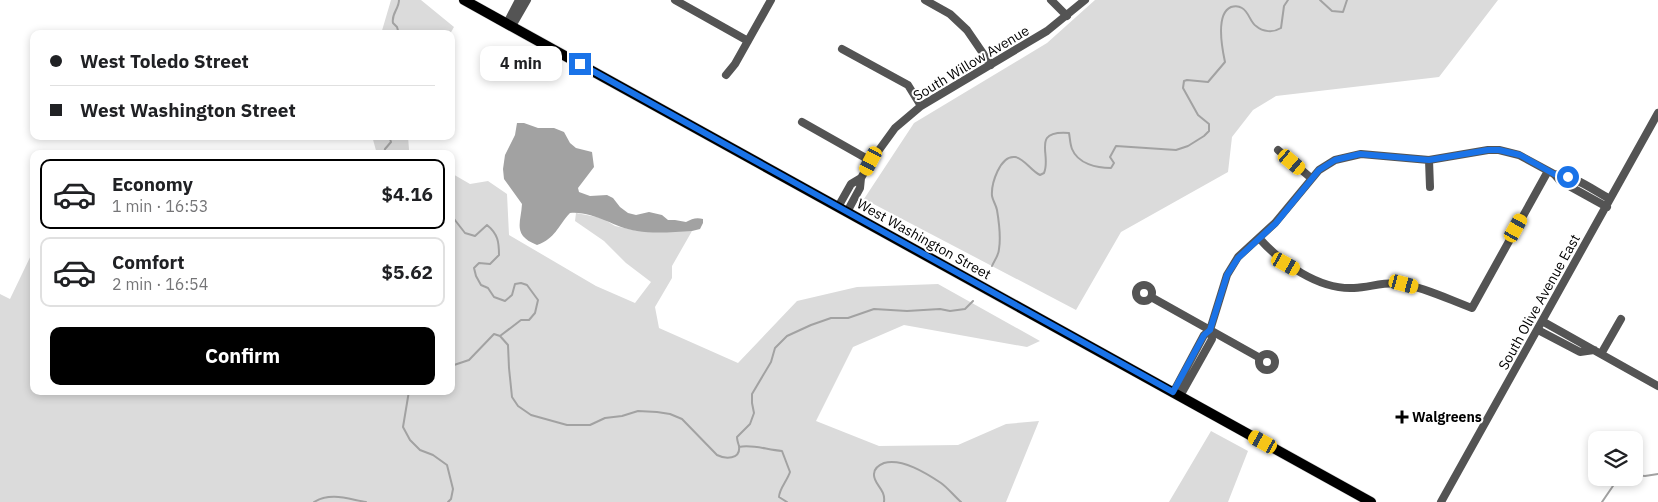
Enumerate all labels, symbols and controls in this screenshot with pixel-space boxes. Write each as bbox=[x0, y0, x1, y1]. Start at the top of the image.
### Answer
street label: South Willow Avenue bbox=[910, 21, 1033, 105]
callout: 4 min bbox=[480, 46, 562, 82]
text: West Toledo Street bbox=[80, 49, 249, 73]
text: 4 min bbox=[500, 53, 542, 73]
route end bbox=[569, 53, 591, 75]
text: West Washington Street bbox=[80, 98, 296, 122]
car bbox=[857, 144, 884, 178]
car bbox=[1275, 147, 1308, 177]
route start bbox=[1557, 166, 1579, 188]
icon: car bbox=[52, 172, 97, 217]
text: Economy bbox=[112, 172, 193, 196]
text: $4.16 bbox=[381, 182, 433, 206]
street label: West Washington Street bbox=[854, 195, 994, 283]
text: 1 min · 16:53 bbox=[112, 196, 208, 216]
car bbox=[1502, 211, 1529, 245]
street label: South Olive Avenue East bbox=[1494, 231, 1584, 373]
icon: car bbox=[52, 250, 97, 295]
text: Comfort bbox=[112, 250, 185, 274]
car bbox=[1269, 250, 1302, 278]
text: $5.62 bbox=[381, 260, 433, 284]
car bbox=[1387, 273, 1420, 295]
text: 2 min · 16:54 bbox=[112, 274, 208, 294]
button: Confirm bbox=[50, 327, 435, 385]
place label: Walgreens bbox=[1412, 408, 1482, 426]
marker: Walgreens bbox=[1396, 411, 1408, 423]
car bbox=[1246, 428, 1279, 456]
map controls bbox=[1588, 431, 1643, 486]
button: layers bbox=[1588, 431, 1643, 486]

